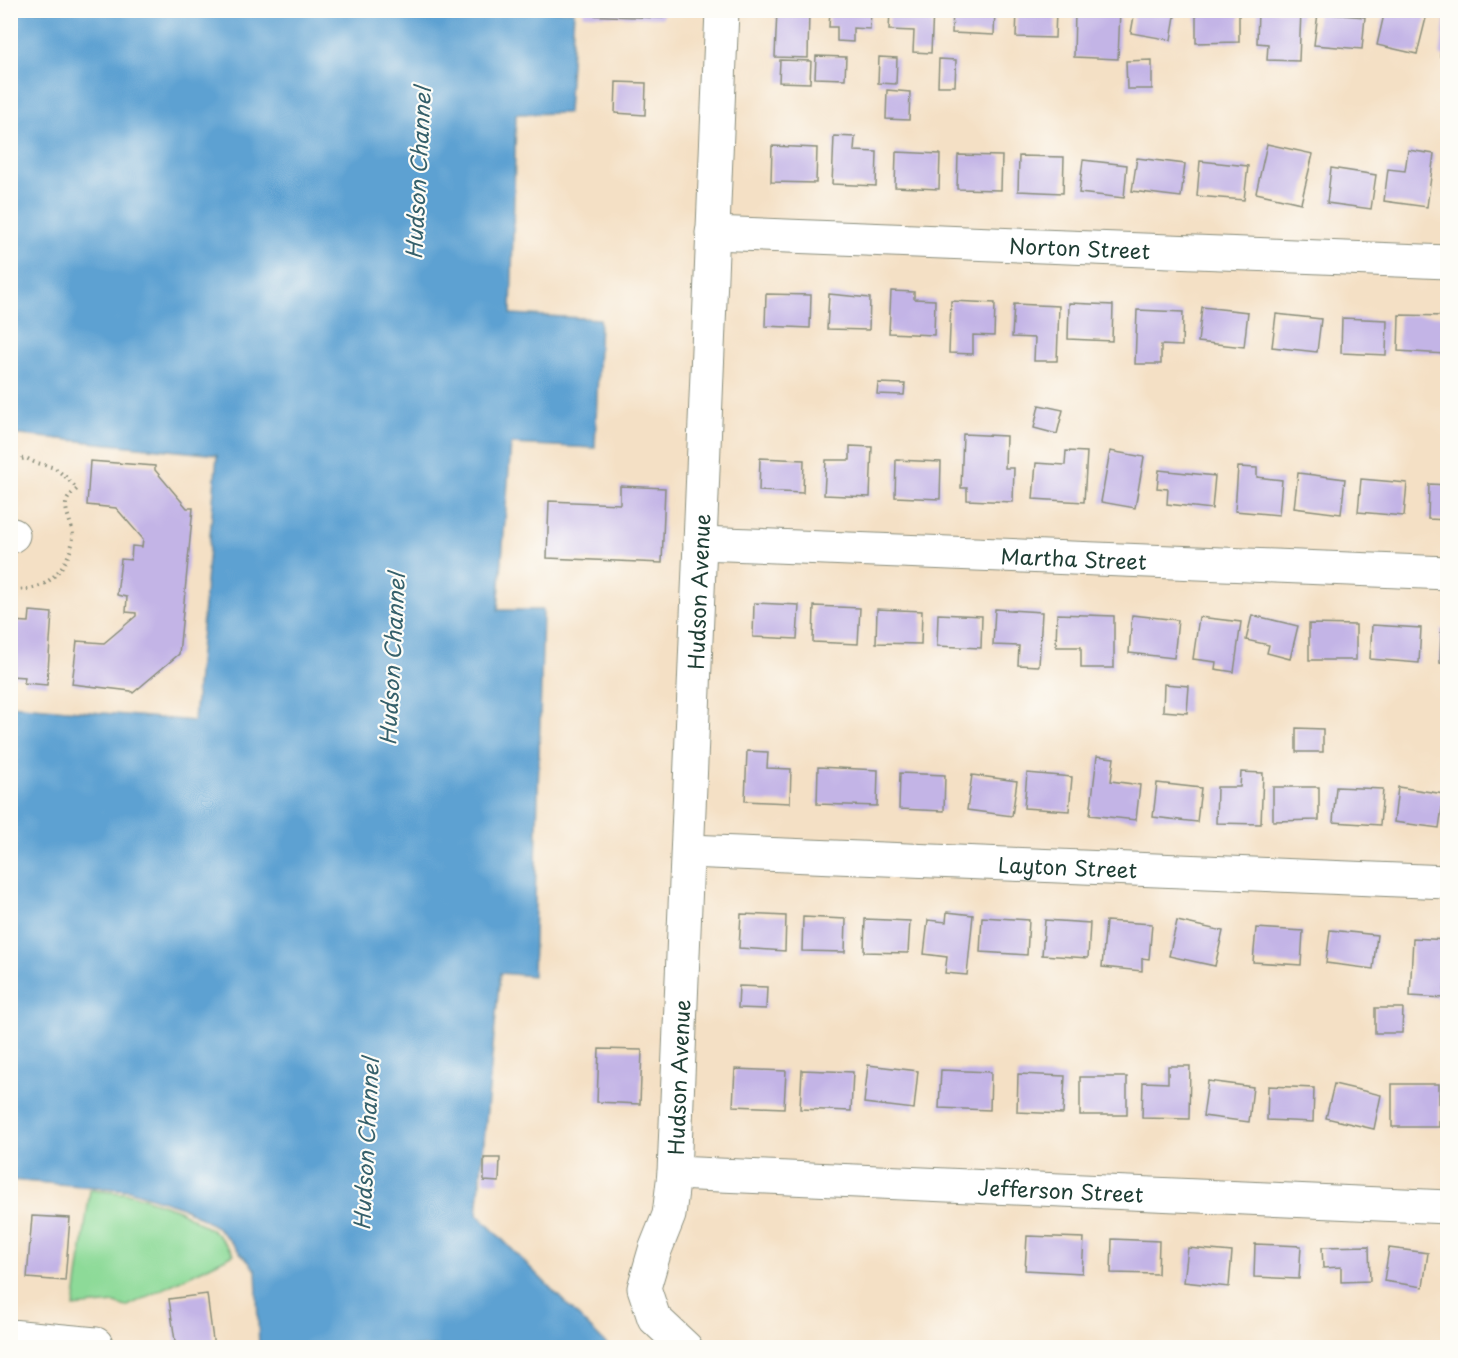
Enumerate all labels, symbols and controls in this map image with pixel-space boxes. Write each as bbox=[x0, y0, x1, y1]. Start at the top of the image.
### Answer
water label: Hudson Channel bbox=[396, 83, 438, 260]
street label: Norton Street bbox=[1008, 229, 1151, 266]
street label: Hudson Avenue bbox=[679, 513, 717, 670]
street label: Martha Street bbox=[1000, 539, 1147, 577]
water label: Hudson Channel bbox=[370, 569, 412, 746]
street label: Layton Street bbox=[998, 848, 1138, 885]
street label: Hudson Avenue bbox=[659, 999, 697, 1156]
water label: Hudson Channel bbox=[344, 1054, 386, 1231]
street label: Jefferson Street bbox=[977, 1170, 1144, 1210]

